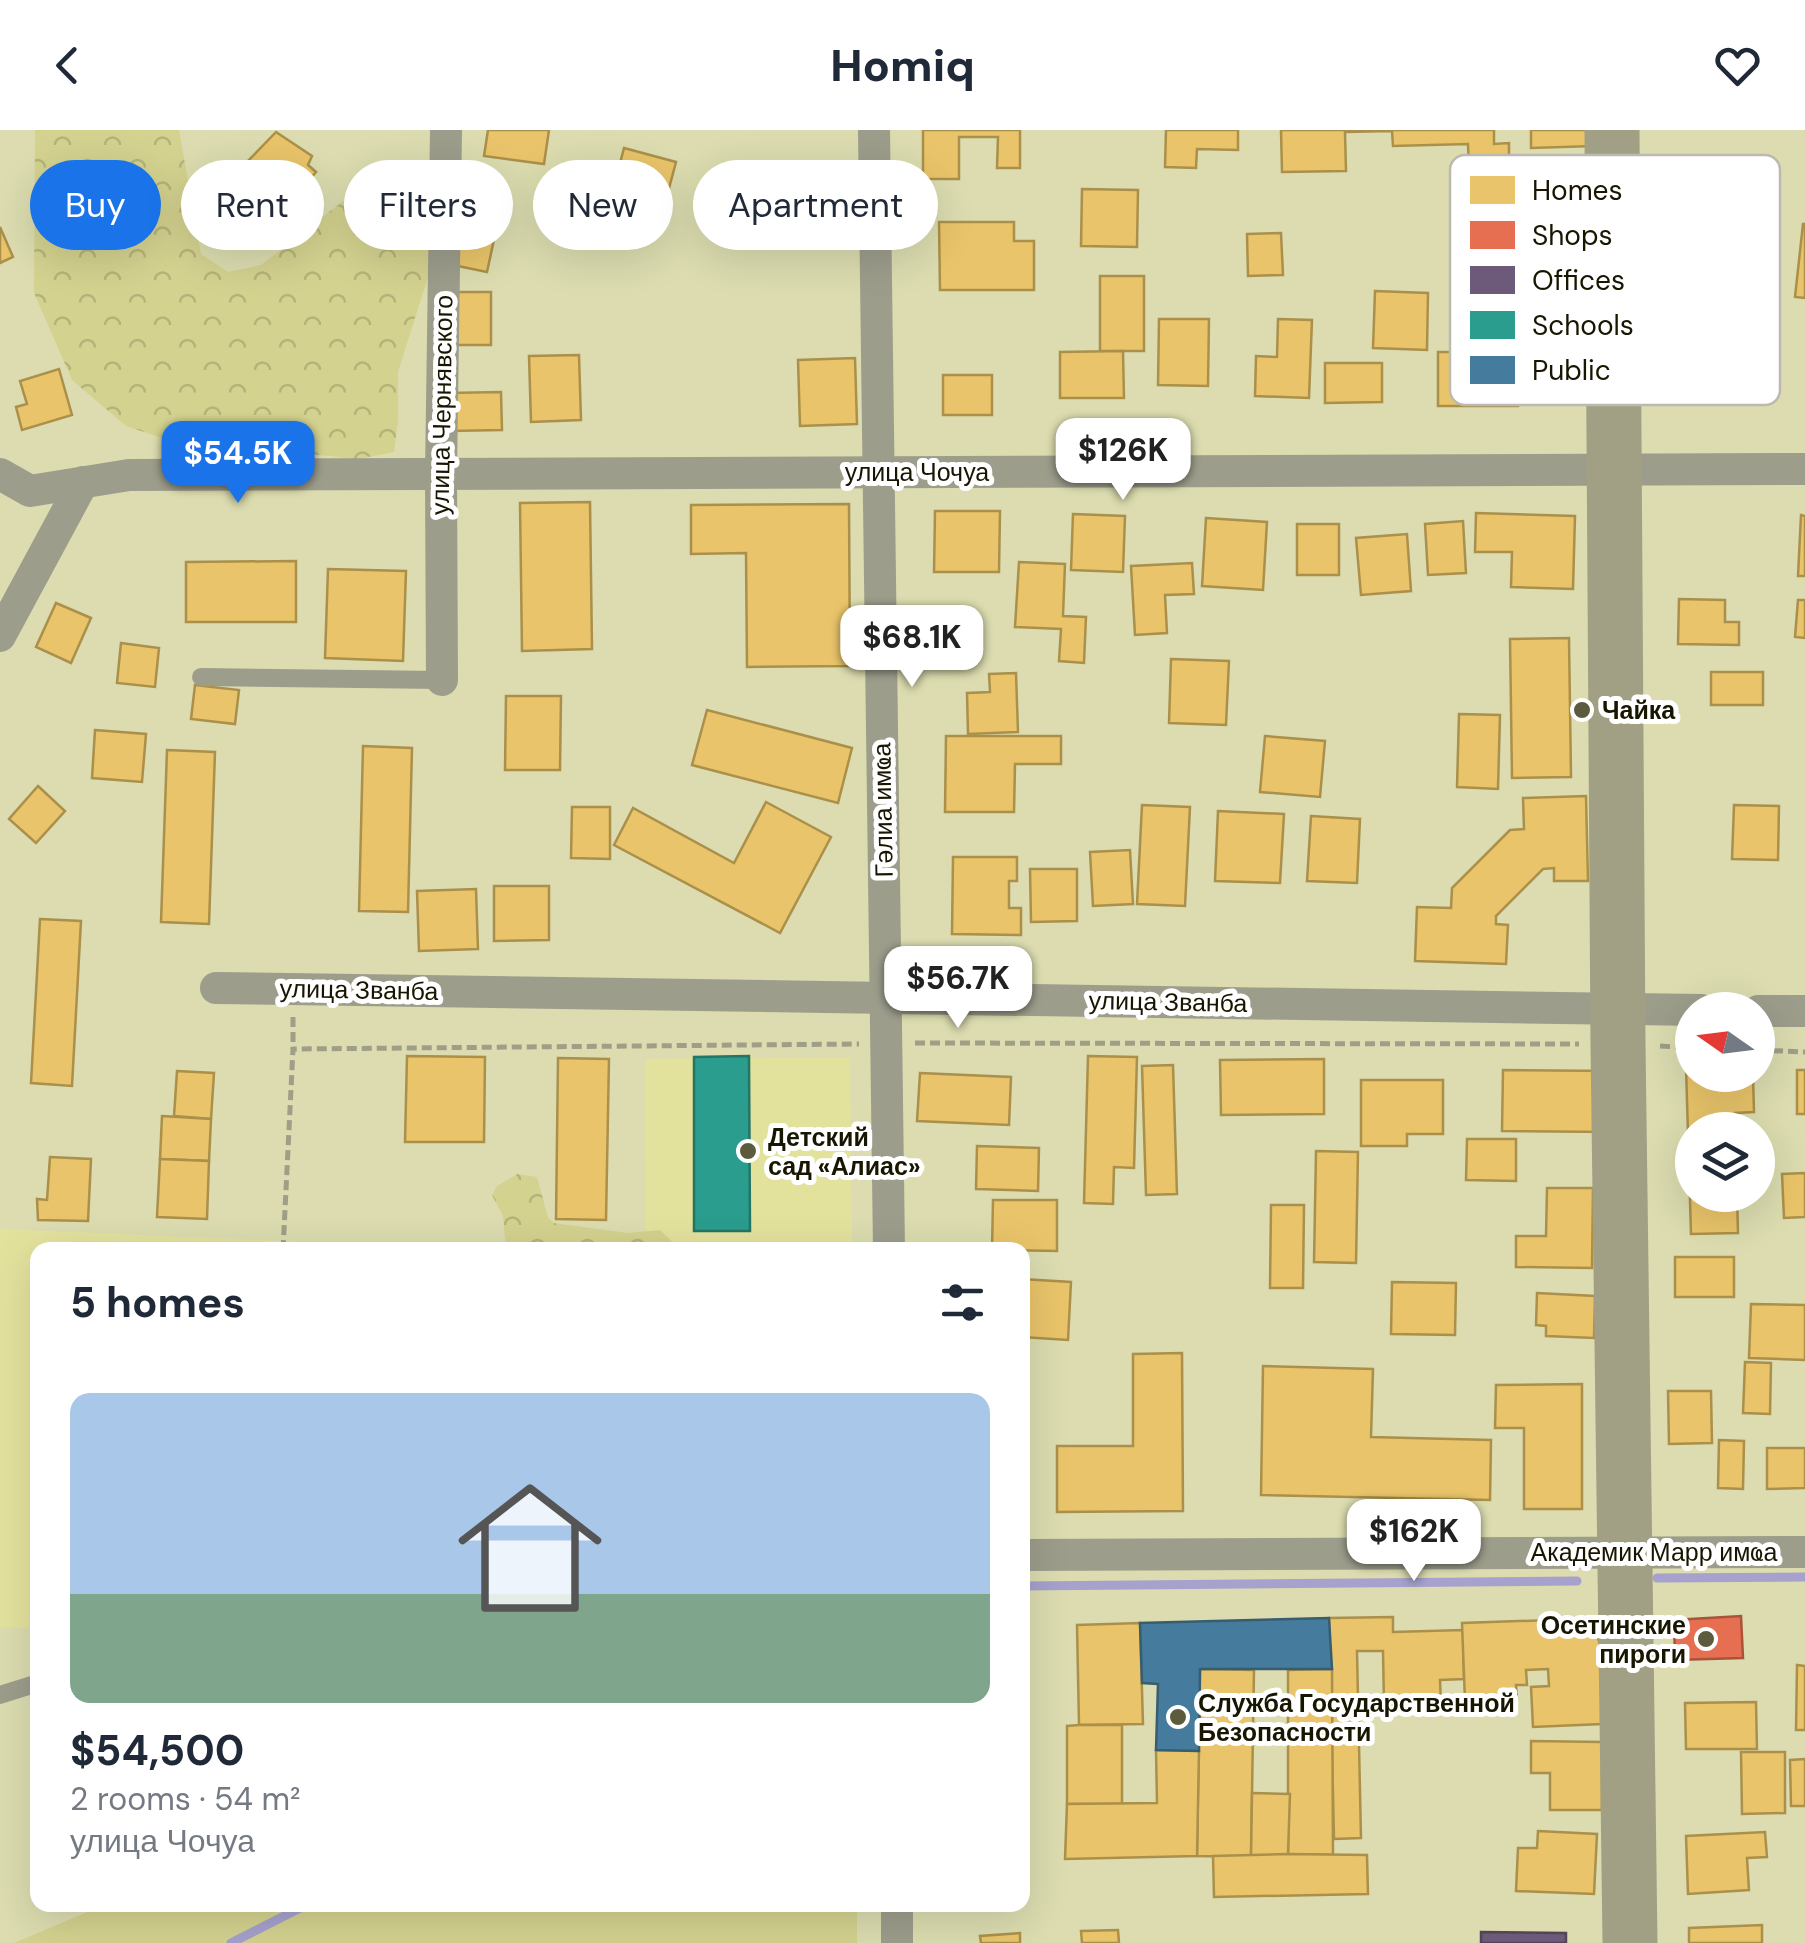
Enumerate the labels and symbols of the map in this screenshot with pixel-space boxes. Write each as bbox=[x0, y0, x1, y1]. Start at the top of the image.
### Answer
legend bbox=[1450, 155, 1780, 405]
text: Homes bbox=[1532, 172, 1623, 209]
text: Shops bbox=[1532, 217, 1613, 254]
text: Offices bbox=[1532, 262, 1625, 299]
street label: улица Чернявского bbox=[424, 295, 460, 515]
text: Schools bbox=[1532, 307, 1634, 344]
text: Public bbox=[1532, 352, 1611, 389]
pin: $126K bbox=[1053, 418, 1193, 503]
pin: $54.5K bbox=[157, 421, 319, 506]
street label: улица Чочуа bbox=[845, 456, 989, 489]
pin: $68.1K bbox=[831, 605, 993, 690]
place label: Чайка bbox=[1602, 694, 1676, 727]
marker: Чайка bbox=[1571, 699, 1593, 721]
street label: Гәлиа имҩа bbox=[865, 742, 901, 878]
pin: $56.7K bbox=[877, 946, 1039, 1031]
street label: улица Званба bbox=[279, 972, 439, 1008]
street label: улица Званба bbox=[1088, 984, 1248, 1020]
north arrow bbox=[1675, 992, 1775, 1092]
place label: Детский сад «Алиас» bbox=[768, 1121, 921, 1183]
marker: Детский сад «Алиас» bbox=[737, 1140, 759, 1162]
pin: $162K bbox=[1344, 1499, 1484, 1584]
street label: Академик Марр имҩа bbox=[1531, 1536, 1778, 1569]
place label: Осетинские пироги bbox=[1541, 1609, 1686, 1671]
marker: Осетинские пироги bbox=[1695, 1628, 1717, 1650]
place label: Служба Государственной Безопасности bbox=[1198, 1687, 1515, 1749]
marker: Служба Государственной Безопасности bbox=[1167, 1706, 1189, 1728]

